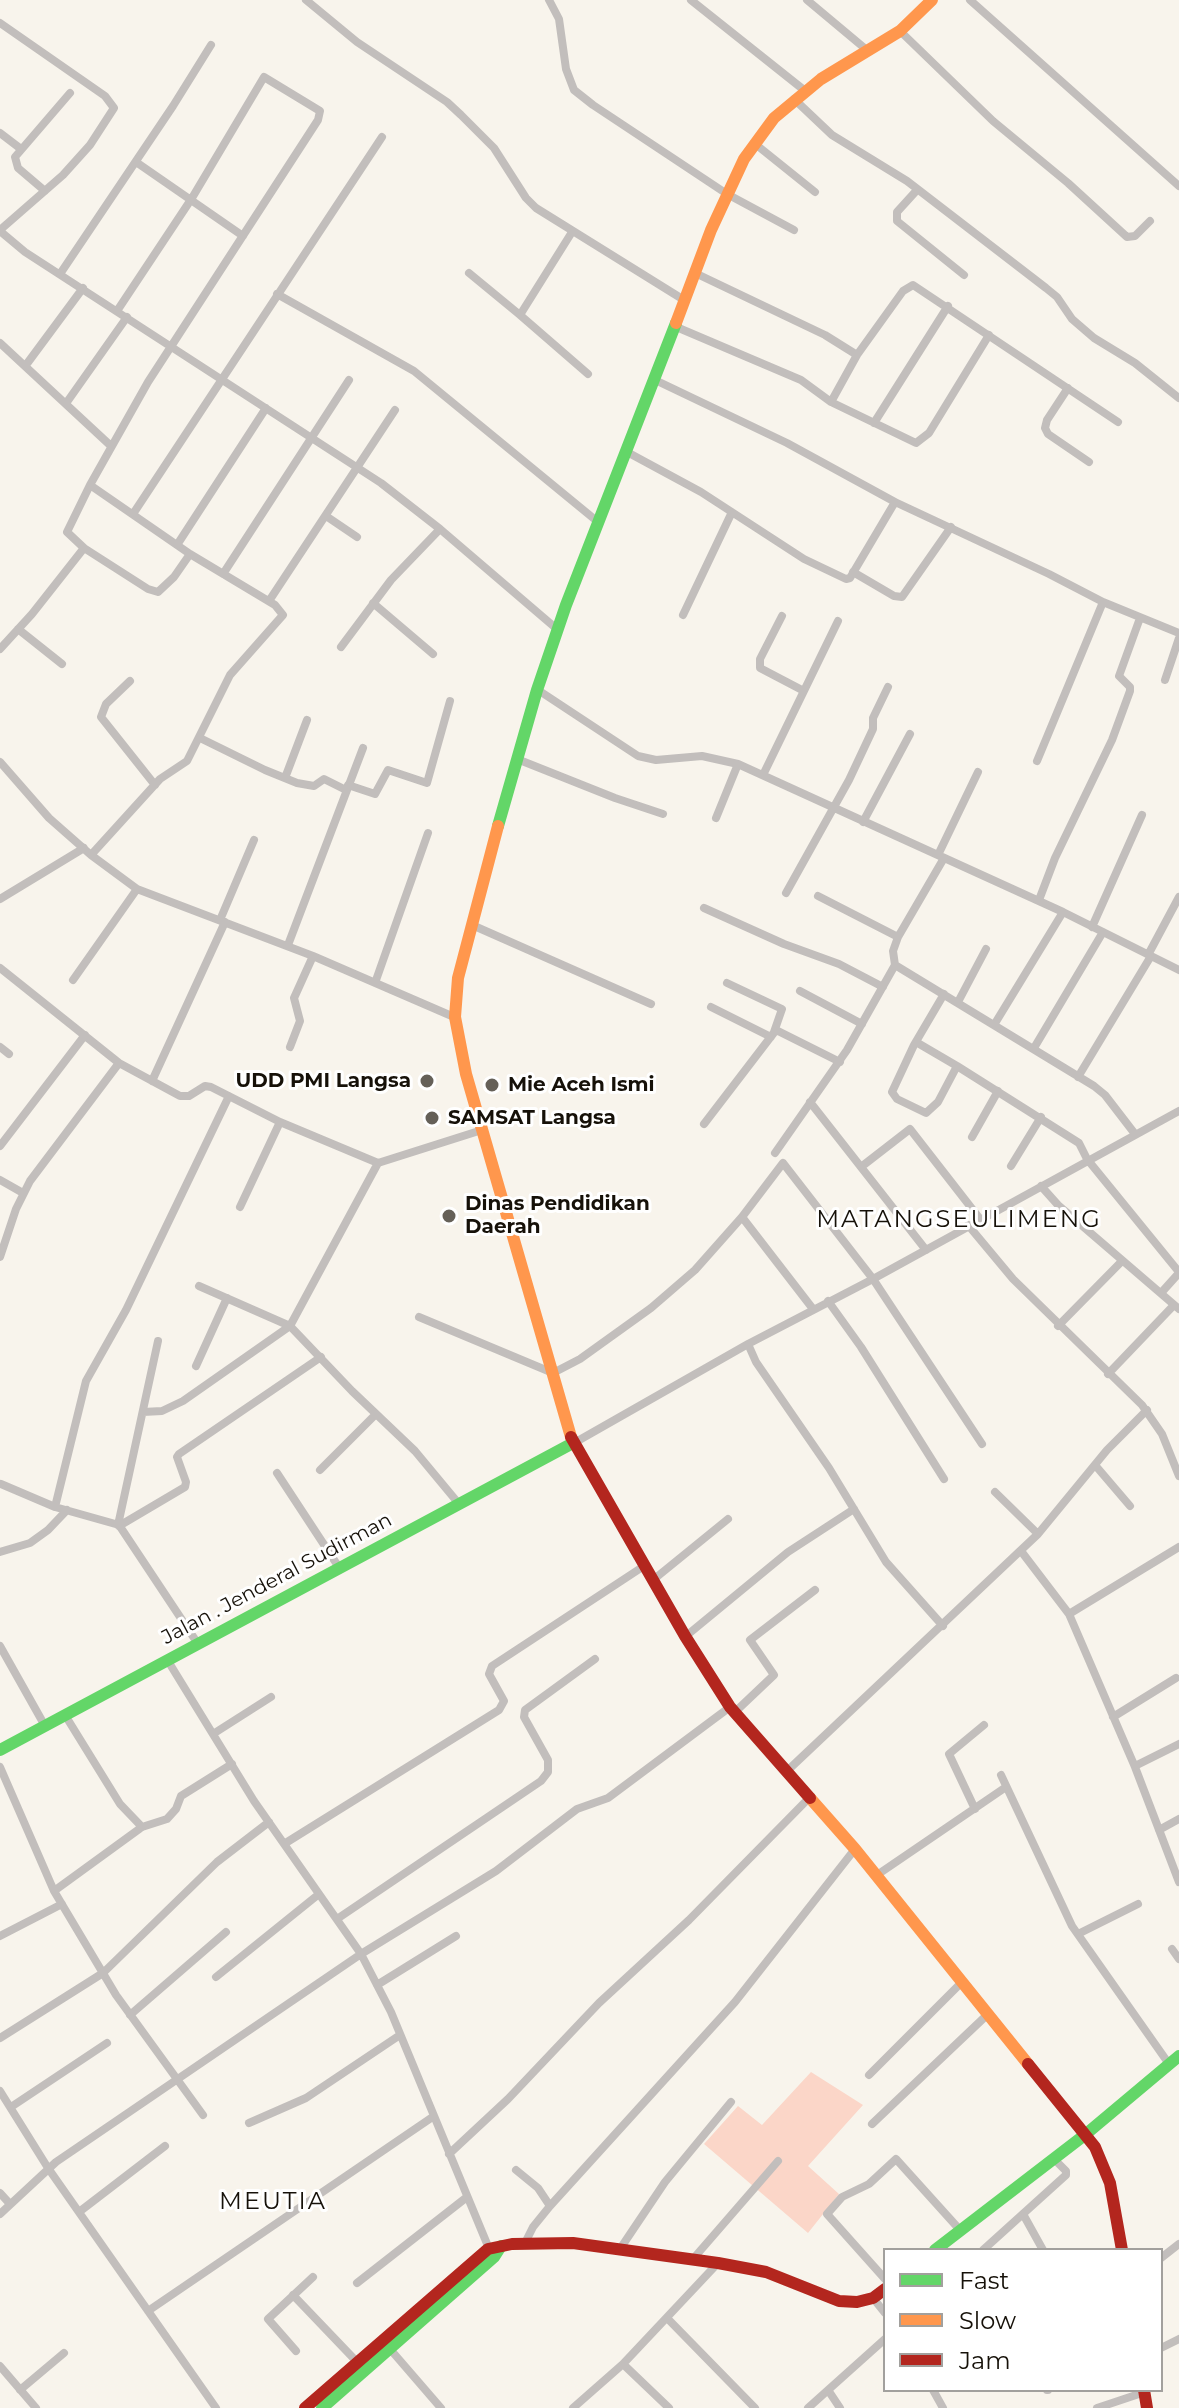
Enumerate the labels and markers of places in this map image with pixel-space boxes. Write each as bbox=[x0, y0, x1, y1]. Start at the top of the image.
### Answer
place label: UDD PMI Langsa bbox=[235, 1069, 411, 1093]
marker: UDD PMI Langsa bbox=[418, 1072, 436, 1090]
place label: Mie Aceh Ismi bbox=[508, 1073, 655, 1097]
marker: Mie Aceh Ismi bbox=[483, 1076, 501, 1094]
place label: SAMSAT Langsa bbox=[448, 1106, 616, 1130]
marker: SAMSAT Langsa bbox=[423, 1109, 441, 1127]
place label: Dinas Pendidikan Daerah bbox=[465, 1192, 650, 1239]
marker: Dinas Pendidikan Daerah bbox=[440, 1207, 458, 1225]

